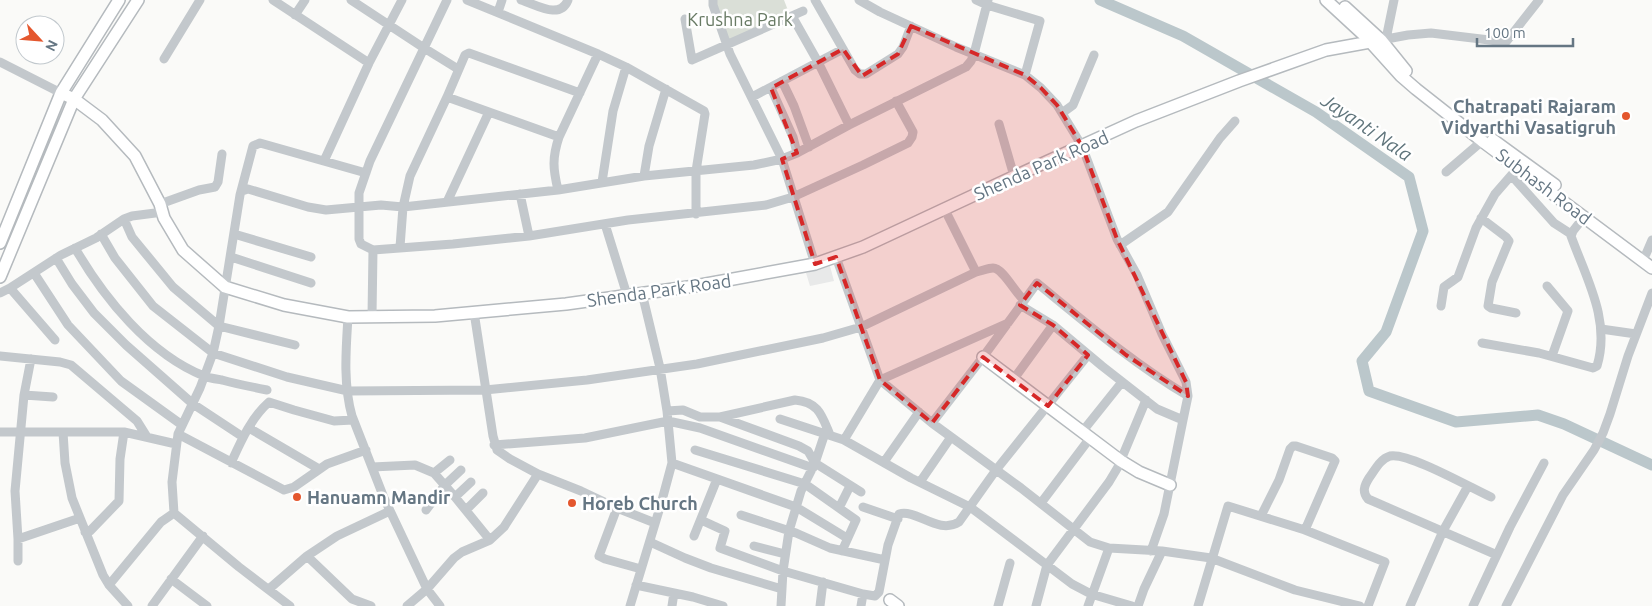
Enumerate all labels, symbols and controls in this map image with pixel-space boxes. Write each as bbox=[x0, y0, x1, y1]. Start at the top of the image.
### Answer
park label: Krushna Park bbox=[687, 9, 793, 29]
north arrow bbox=[15, 15, 65, 65]
scale bar bbox=[1477, 15, 1573, 47]
text: 100 m bbox=[1484, 24, 1526, 41]
text: N bbox=[42, 37, 61, 54]
water label: Jayanti Nala bbox=[1317, 88, 1416, 165]
place label: Chatrapati Rajaram Vidyarthi Vasatigruh bbox=[1441, 96, 1616, 137]
marker: Chatrapati Rajaram Vidyarthi Vasatigruh bbox=[1620, 110, 1632, 122]
street label: Shenda Park Road bbox=[971, 126, 1111, 204]
street label: Subhash Road bbox=[1493, 144, 1595, 228]
street label: Shenda Park Road bbox=[586, 270, 732, 310]
place label: Hanuamn Mandir bbox=[307, 487, 451, 507]
marker: Hanuamn Mandir bbox=[291, 491, 303, 503]
place label: Horeb Church bbox=[582, 493, 698, 513]
marker: Horeb Church bbox=[566, 497, 578, 509]

